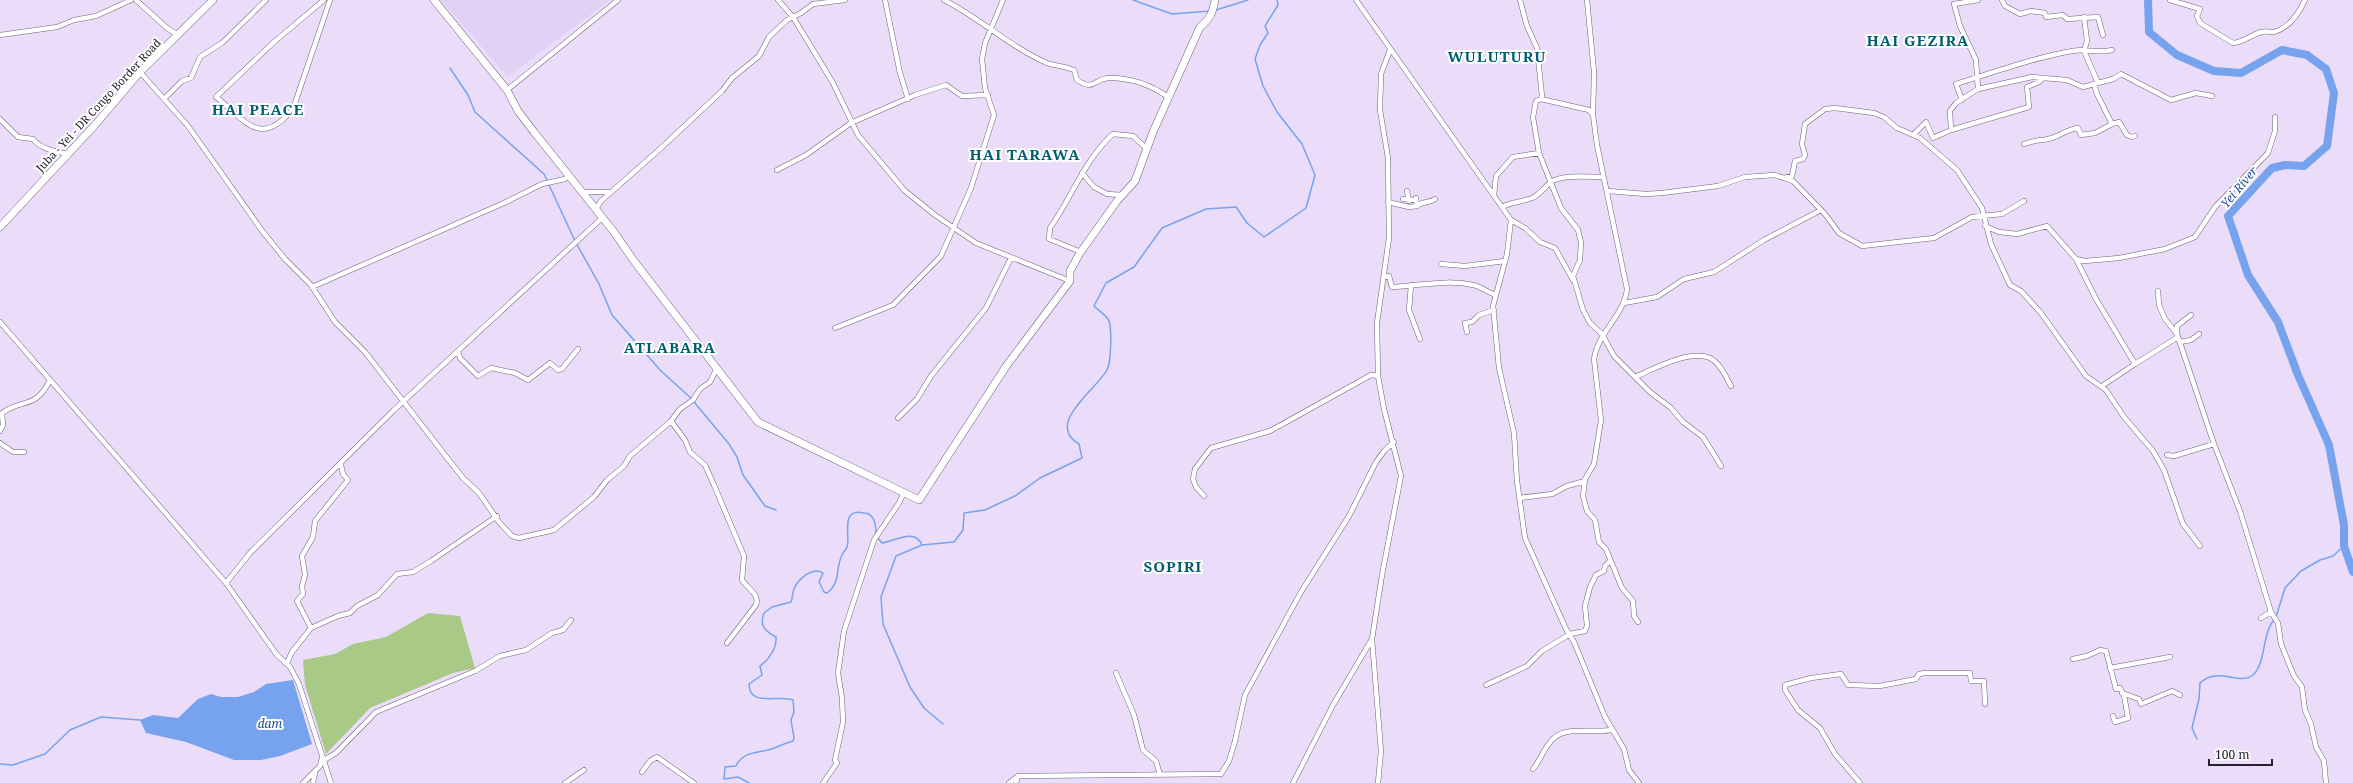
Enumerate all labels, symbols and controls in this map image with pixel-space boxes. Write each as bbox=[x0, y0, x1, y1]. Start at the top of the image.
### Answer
district label: HAI GEZIRA bbox=[1867, 30, 1969, 50]
street label: Juba - Yei - DR Congo Border Road bbox=[31, 35, 164, 176]
district label: WULUTURU bbox=[1448, 46, 1546, 66]
district label: HAI PEACE bbox=[212, 99, 304, 119]
district label: HAI TARAWA bbox=[970, 144, 1080, 164]
water label: Yei River bbox=[2217, 162, 2261, 211]
district label: ATLABARA bbox=[624, 337, 716, 357]
district label: SOPIRI bbox=[1144, 556, 1202, 576]
water label: dam bbox=[258, 715, 283, 732]
scale bar bbox=[2209, 741, 2272, 767]
text: 100 m bbox=[2215, 746, 2250, 763]

